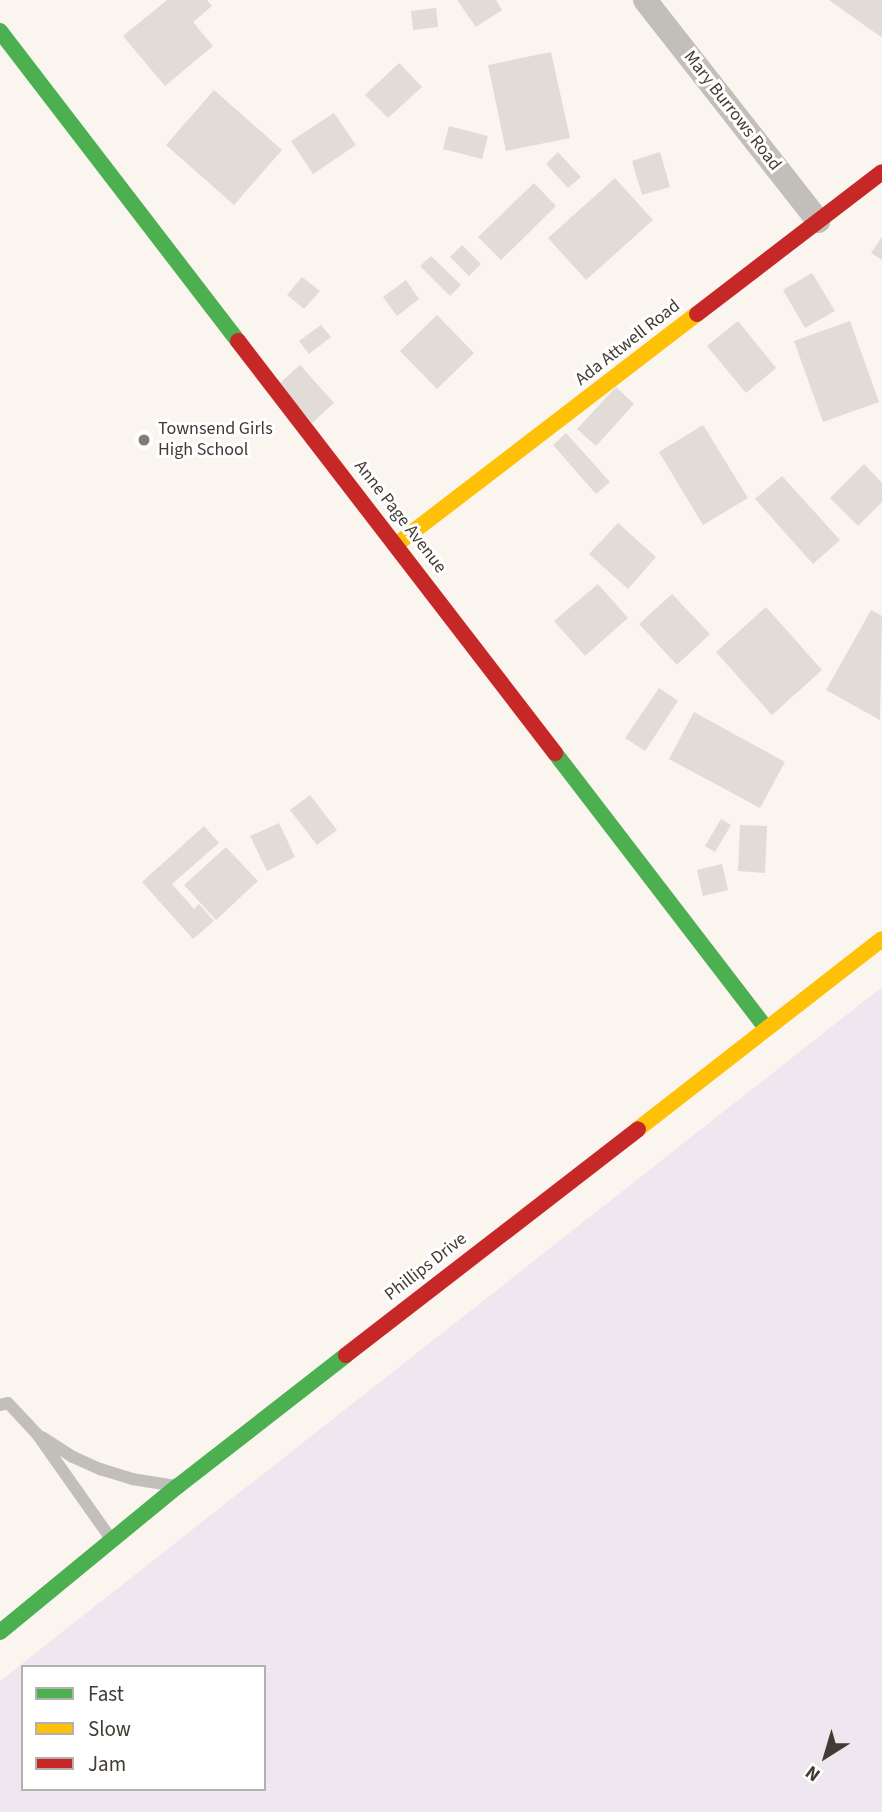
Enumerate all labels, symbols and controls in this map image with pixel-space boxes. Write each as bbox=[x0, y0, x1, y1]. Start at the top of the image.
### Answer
street label: Mary Burrows Road bbox=[679, 47, 785, 175]
street label: Ada Attwell Road bbox=[571, 295, 685, 391]
place label: Townsend Girls High School bbox=[158, 419, 273, 462]
marker: Townsend Girls High School bbox=[136, 432, 152, 448]
street label: Anne Page Avenue bbox=[349, 456, 451, 578]
street label: Phillips Drive bbox=[381, 1228, 471, 1306]
legend bbox=[21, 1665, 266, 1791]
text: Fast bbox=[88, 1679, 124, 1709]
text: Slow bbox=[88, 1714, 131, 1744]
north arrow bbox=[791, 1721, 861, 1791]
text: Jam bbox=[88, 1749, 126, 1779]
text: N bbox=[800, 1759, 826, 1788]

